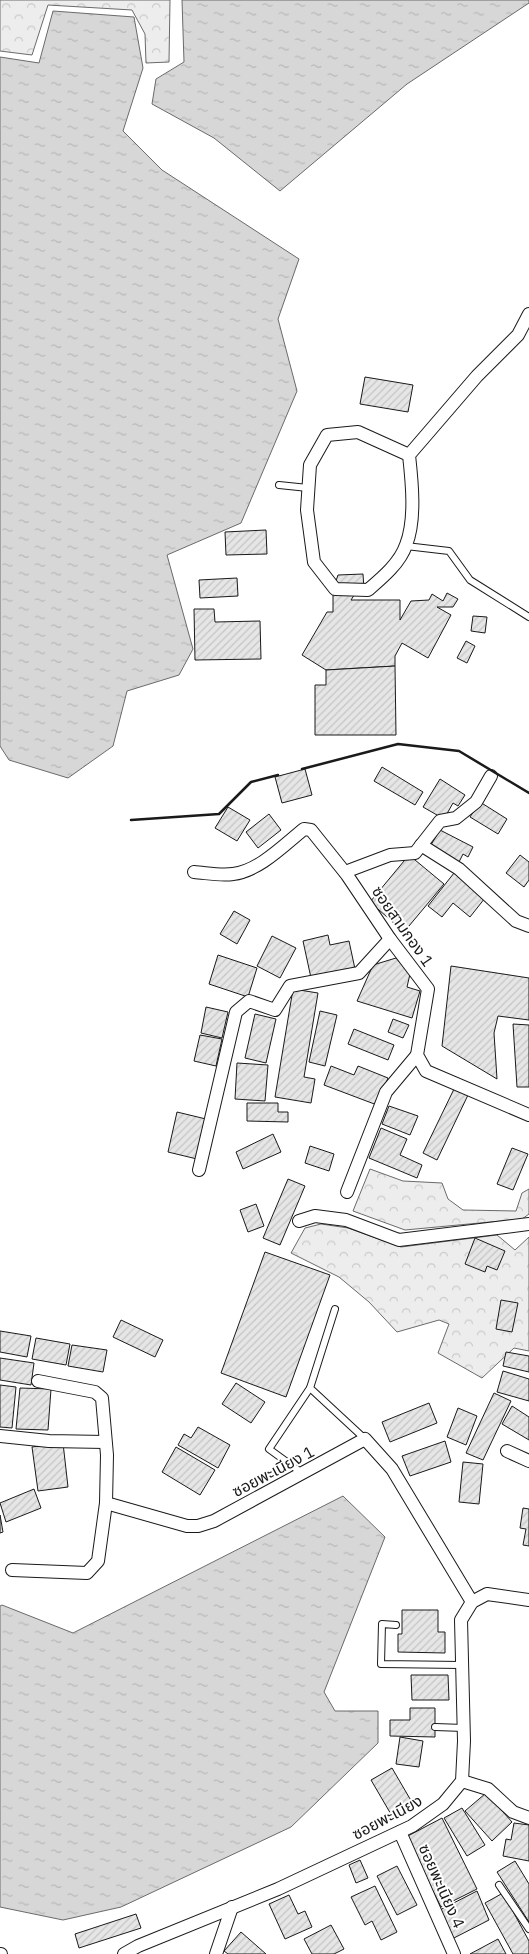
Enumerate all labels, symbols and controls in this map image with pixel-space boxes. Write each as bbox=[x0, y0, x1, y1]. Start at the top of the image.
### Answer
street label: ซอยสามกอง 1 bbox=[368, 882, 438, 970]
street label: ซอยพะเนียง 1 bbox=[229, 1441, 317, 1501]
street label: ซอยพะเนียง bbox=[348, 1790, 426, 1844]
street label: ซอยพะเนียง 4 bbox=[415, 1841, 469, 1931]

